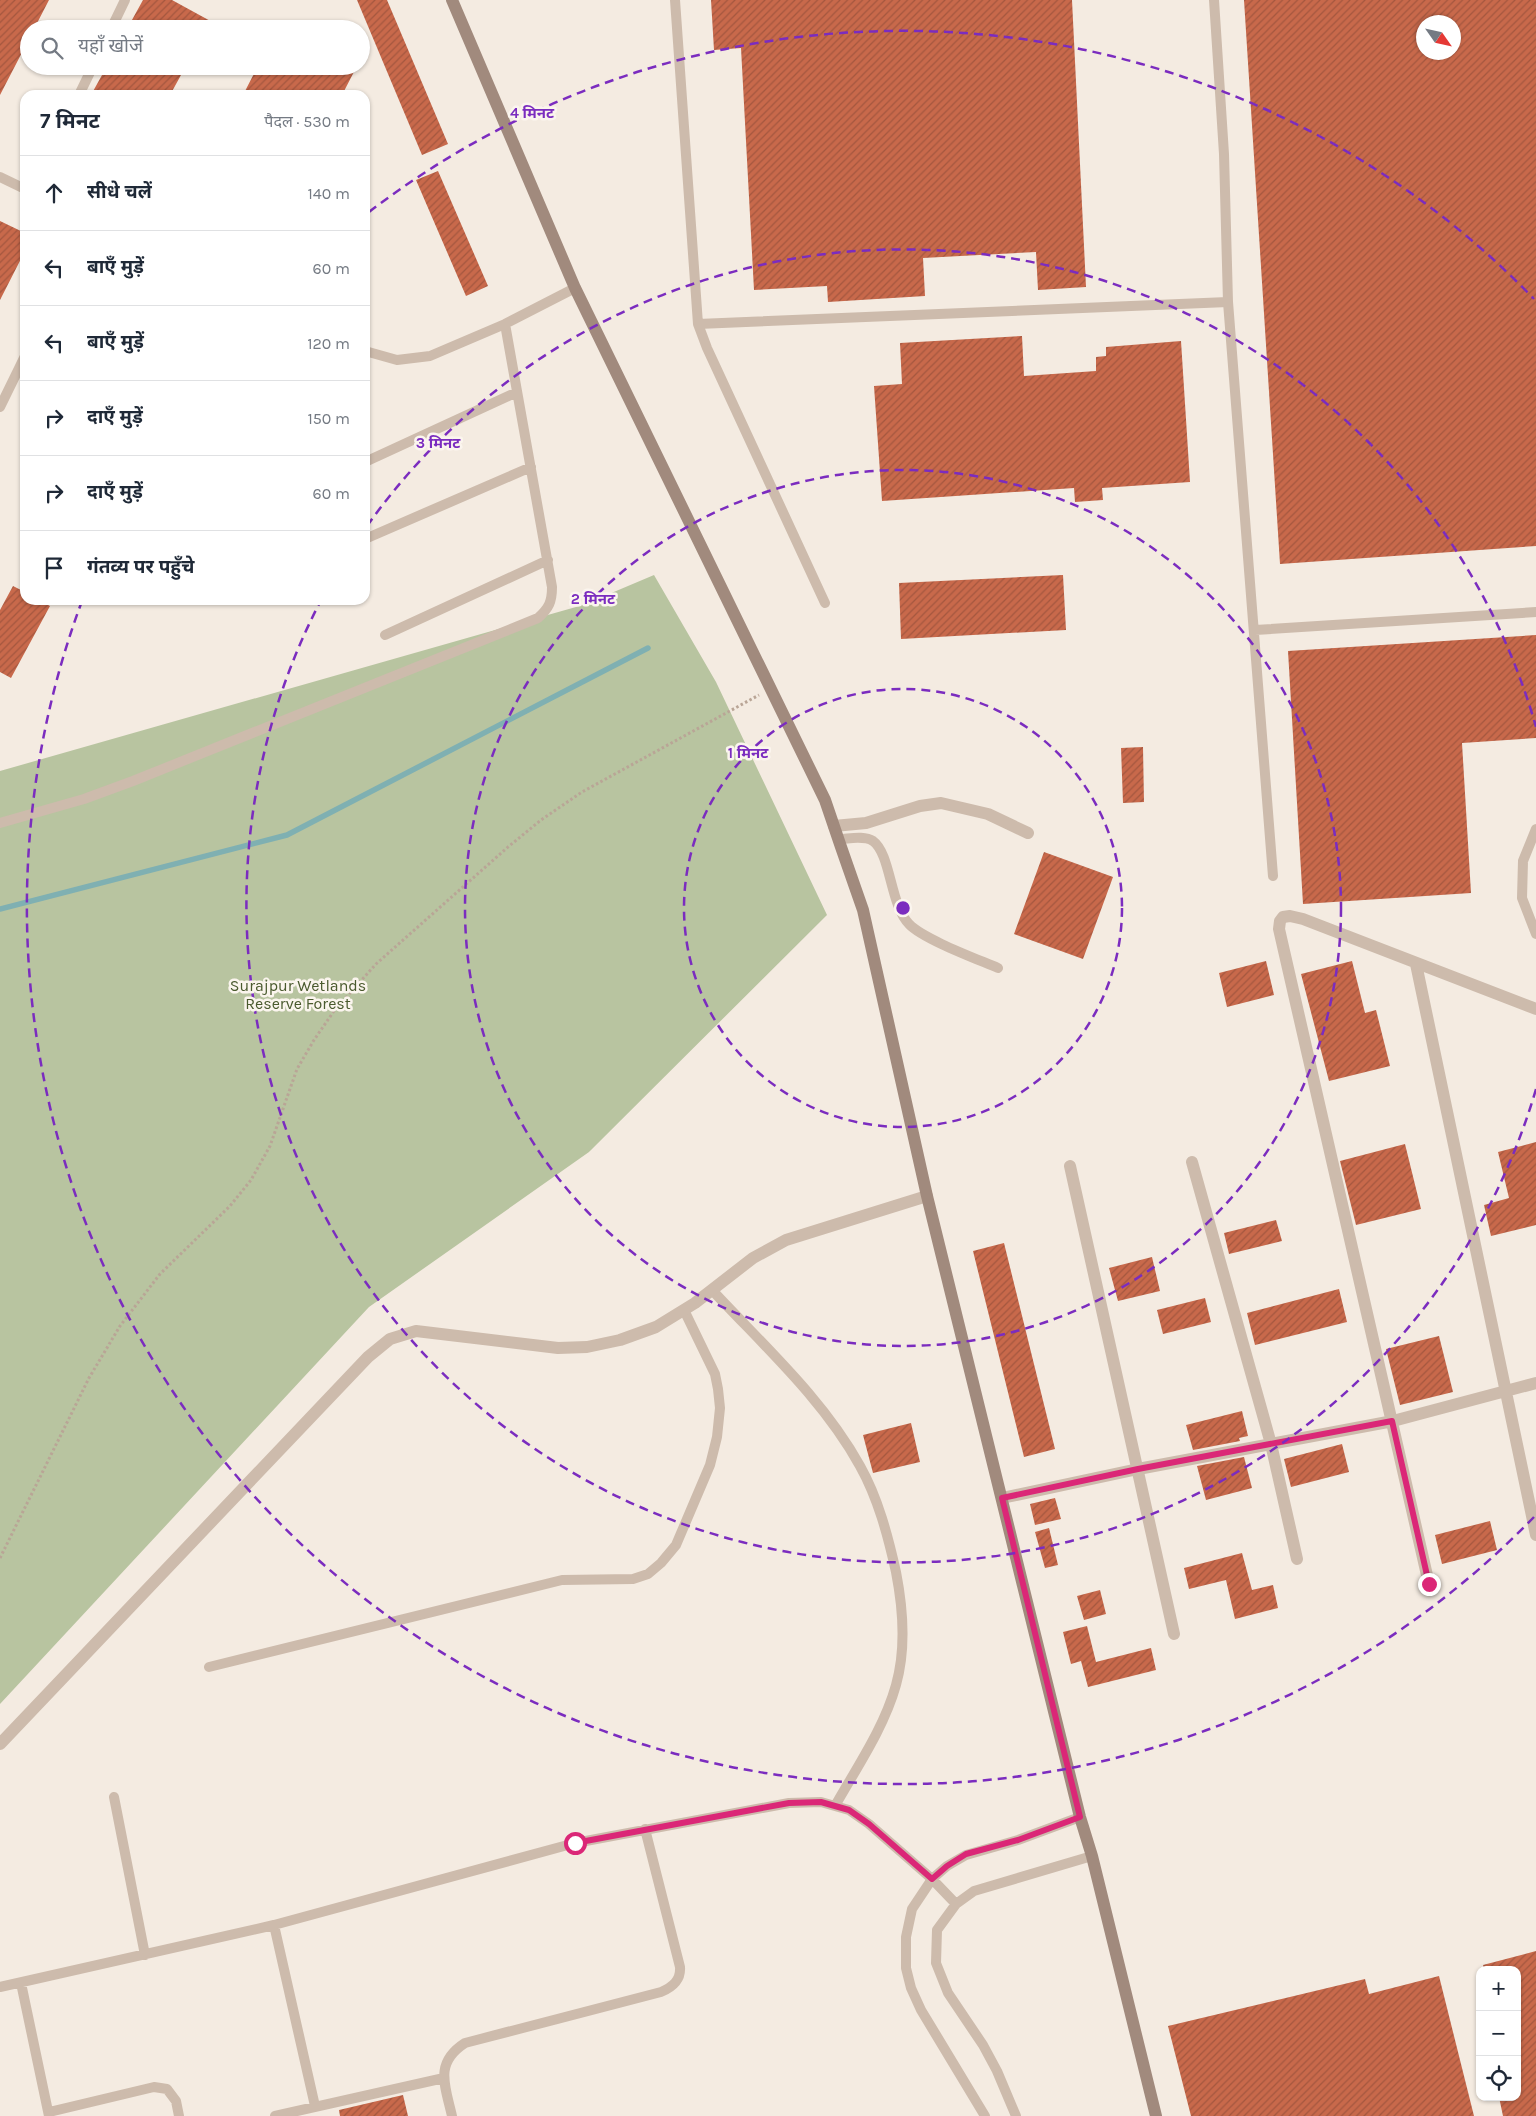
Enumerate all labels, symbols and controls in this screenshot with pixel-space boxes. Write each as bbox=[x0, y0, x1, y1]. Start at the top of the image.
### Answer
north arrow bbox=[1416, 15, 1461, 60]
search box bbox=[20, 20, 370, 75]
icon: search bbox=[38, 34, 66, 62]
text: यहाँ खोजें bbox=[78, 35, 143, 57]
text: 4 मिनट bbox=[510, 104, 555, 122]
text: 7 मिनट bbox=[40, 109, 100, 133]
text: पैदल · 530 m bbox=[264, 112, 350, 131]
icon: ahead bbox=[40, 179, 68, 207]
text: सीधे चलें bbox=[87, 181, 152, 203]
text: 140 m bbox=[308, 184, 350, 203]
icon: left bbox=[40, 254, 68, 282]
text: बाएँ मुड़ें bbox=[87, 256, 144, 278]
text: 60 m bbox=[313, 259, 350, 278]
icon: left bbox=[40, 329, 68, 357]
text: बाएँ मुड़ें bbox=[87, 331, 144, 353]
text: 120 m bbox=[307, 334, 350, 353]
icon: right bbox=[40, 404, 68, 432]
text: दाएँ मुड़ें bbox=[87, 406, 143, 428]
text: 150 m bbox=[307, 409, 350, 428]
text: 3 मिनट bbox=[416, 434, 461, 452]
icon: right bbox=[40, 479, 68, 507]
text: दाएँ मुड़ें bbox=[87, 481, 143, 503]
text: 60 m bbox=[313, 484, 350, 503]
icon: arrive bbox=[40, 554, 68, 582]
text: गंतव्य पर पहुँचे bbox=[87, 556, 194, 578]
text: 2 मिनट bbox=[571, 590, 616, 608]
text: 1 मिनट bbox=[728, 744, 769, 762]
centre of rings bbox=[894, 899, 912, 917]
park label: Surajpur Wetlands Reserve Forest bbox=[230, 976, 366, 1013]
route end bbox=[1418, 1573, 1441, 1596]
route start bbox=[564, 1832, 587, 1855]
map controls bbox=[1476, 1966, 1521, 2101]
button: + bbox=[1476, 1966, 1521, 2011]
button: − bbox=[1476, 2011, 1521, 2056]
button: locate bbox=[1476, 2056, 1521, 2101]

